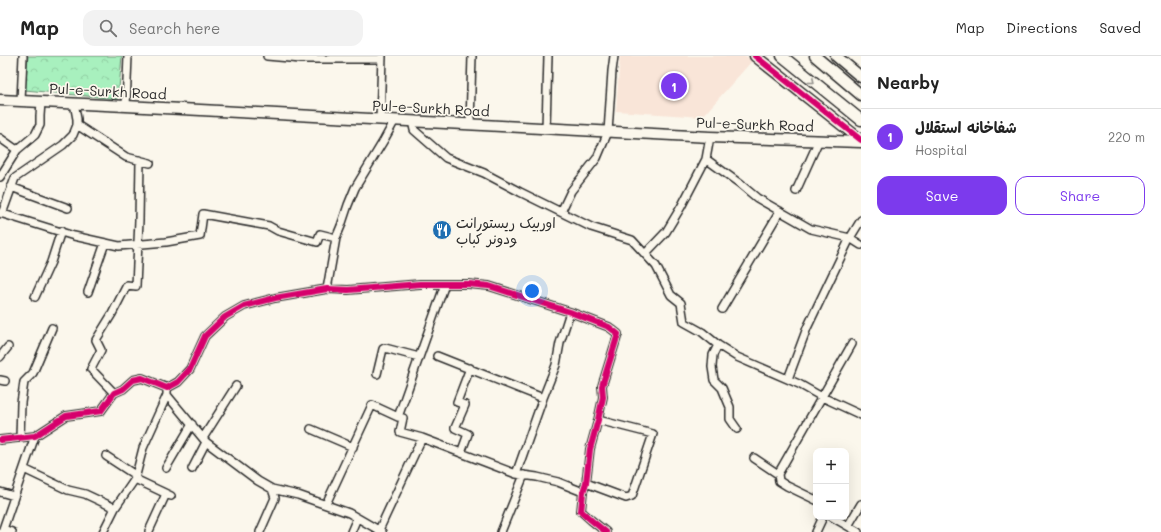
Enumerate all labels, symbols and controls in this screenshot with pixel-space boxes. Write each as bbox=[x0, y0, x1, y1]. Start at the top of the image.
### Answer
search box bbox=[83, 10, 363, 46]
text: Map bbox=[20, 15, 59, 40]
icon: search bbox=[97, 17, 119, 39]
text: Search here bbox=[129, 18, 220, 38]
text: Map bbox=[956, 18, 984, 37]
text: Directions bbox=[1006, 18, 1077, 37]
text: Saved bbox=[1099, 18, 1141, 37]
pin: 1 bbox=[661, 71, 687, 101]
text: Nearby bbox=[877, 71, 939, 93]
one-way arrow bbox=[808, 76, 815, 83]
street label: Pul-e-Surkh Road bbox=[49, 78, 167, 104]
street label: Pul-e-Surkh Road bbox=[372, 95, 490, 121]
street label: Pul-e-Surkh Road bbox=[696, 112, 814, 136]
text: شفاخانه استقلال bbox=[915, 117, 1017, 137]
text: 1 bbox=[887, 128, 893, 145]
text: 220 m bbox=[1108, 128, 1145, 145]
text: Hospital bbox=[915, 141, 967, 158]
button: Save bbox=[877, 176, 1007, 215]
button: Share bbox=[1015, 176, 1145, 215]
place label: اوربیک ریستورانت ودونر کباب bbox=[456, 213, 556, 248]
restaurant icon: اوربیک ریستورانت ودونر کباب bbox=[431, 219, 453, 241]
your location bbox=[522, 281, 542, 301]
map controls bbox=[813, 448, 849, 520]
button: + bbox=[813, 448, 849, 484]
button: − bbox=[813, 484, 849, 520]

